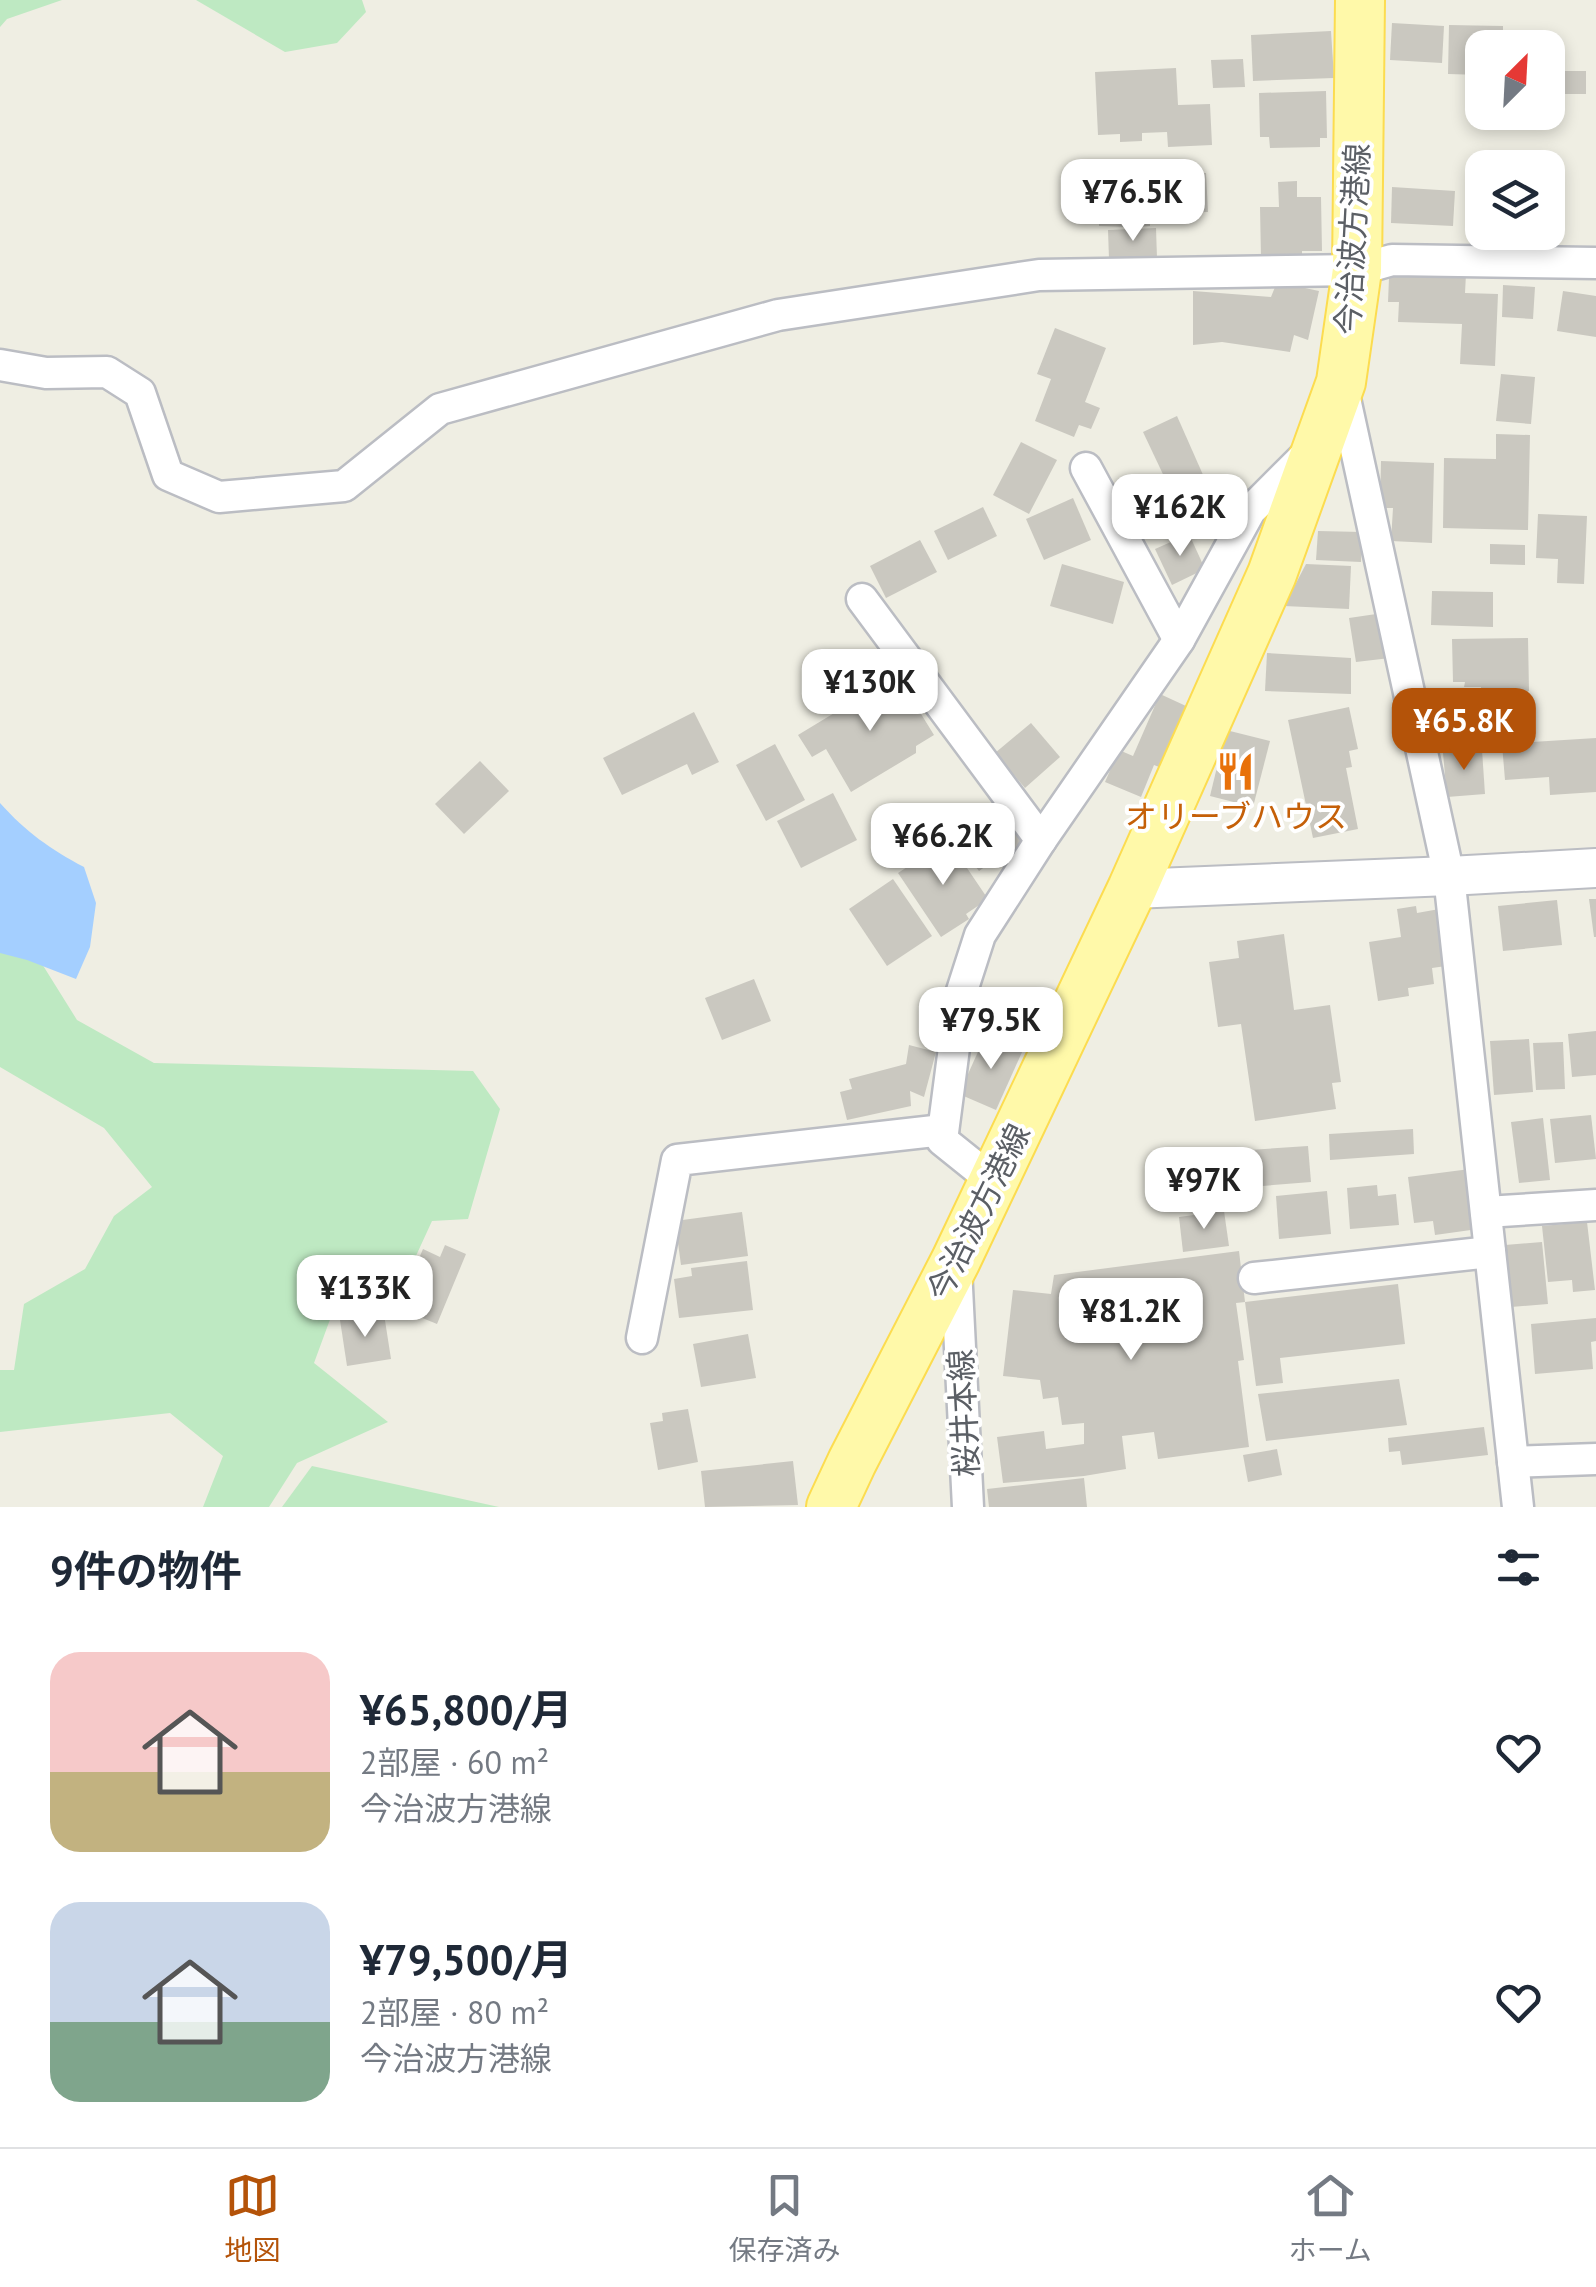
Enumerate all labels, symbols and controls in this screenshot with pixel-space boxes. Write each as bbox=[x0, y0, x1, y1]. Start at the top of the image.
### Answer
north arrow bbox=[1465, 30, 1565, 130]
map controls bbox=[1465, 30, 1565, 250]
street label: 今治波方港線 bbox=[1326, 142, 1378, 336]
button: layers bbox=[1465, 150, 1565, 250]
pin: ¥76.5K bbox=[1052, 159, 1214, 244]
text: ¥76.5K bbox=[1083, 170, 1183, 212]
pin: ¥162K bbox=[1110, 474, 1250, 559]
text: ¥162K bbox=[1134, 485, 1226, 527]
pin: ¥130K bbox=[800, 649, 940, 734]
text: ¥130K bbox=[824, 660, 916, 702]
pin: ¥65.8K bbox=[1383, 688, 1545, 773]
text: ¥65.8K bbox=[1414, 699, 1514, 741]
restaurant icon: オリーブハウス bbox=[1215, 750, 1257, 792]
place label: オリーブハウス bbox=[1125, 795, 1347, 837]
pin: ¥66.2K bbox=[862, 803, 1024, 888]
text: ¥66.2K bbox=[893, 814, 993, 856]
pin: ¥79.5K bbox=[910, 987, 1072, 1072]
text: ¥79.5K bbox=[941, 998, 1041, 1040]
street label: 今治波方港線 bbox=[917, 1117, 1039, 1307]
pin: ¥97K bbox=[1145, 1147, 1263, 1232]
text: ¥97K bbox=[1167, 1158, 1241, 1200]
pin: ¥133K bbox=[295, 1255, 435, 1340]
text: ¥133K bbox=[319, 1266, 411, 1308]
pin: ¥81.2K bbox=[1050, 1278, 1212, 1363]
text: ¥81.2K bbox=[1081, 1289, 1181, 1331]
street label: 桜井本線 bbox=[939, 1348, 987, 1478]
icon: filters bbox=[1491, 1540, 1546, 1595]
text: 9件の物件 bbox=[50, 1543, 242, 1598]
text: ¥65,800/月 bbox=[360, 1682, 573, 1737]
icon: home bbox=[130, 1692, 250, 1812]
icon: heart bbox=[1491, 1725, 1546, 1780]
text: 2部屋 · 60 m² bbox=[360, 1741, 549, 1783]
text: 今治波方港線 bbox=[360, 1787, 552, 1829]
text: ¥79,500/月 bbox=[360, 1932, 573, 1987]
icon: home bbox=[130, 1942, 250, 2062]
icon: heart bbox=[1491, 1975, 1546, 2030]
text: 2部屋 · 80 m² bbox=[360, 1991, 549, 2033]
text: 今治波方港線 bbox=[360, 2037, 552, 2079]
tab: 地図 bbox=[224, 2168, 280, 2268]
tab: 保存済み bbox=[728, 2168, 840, 2268]
tab: ホーム bbox=[1289, 2168, 1372, 2268]

